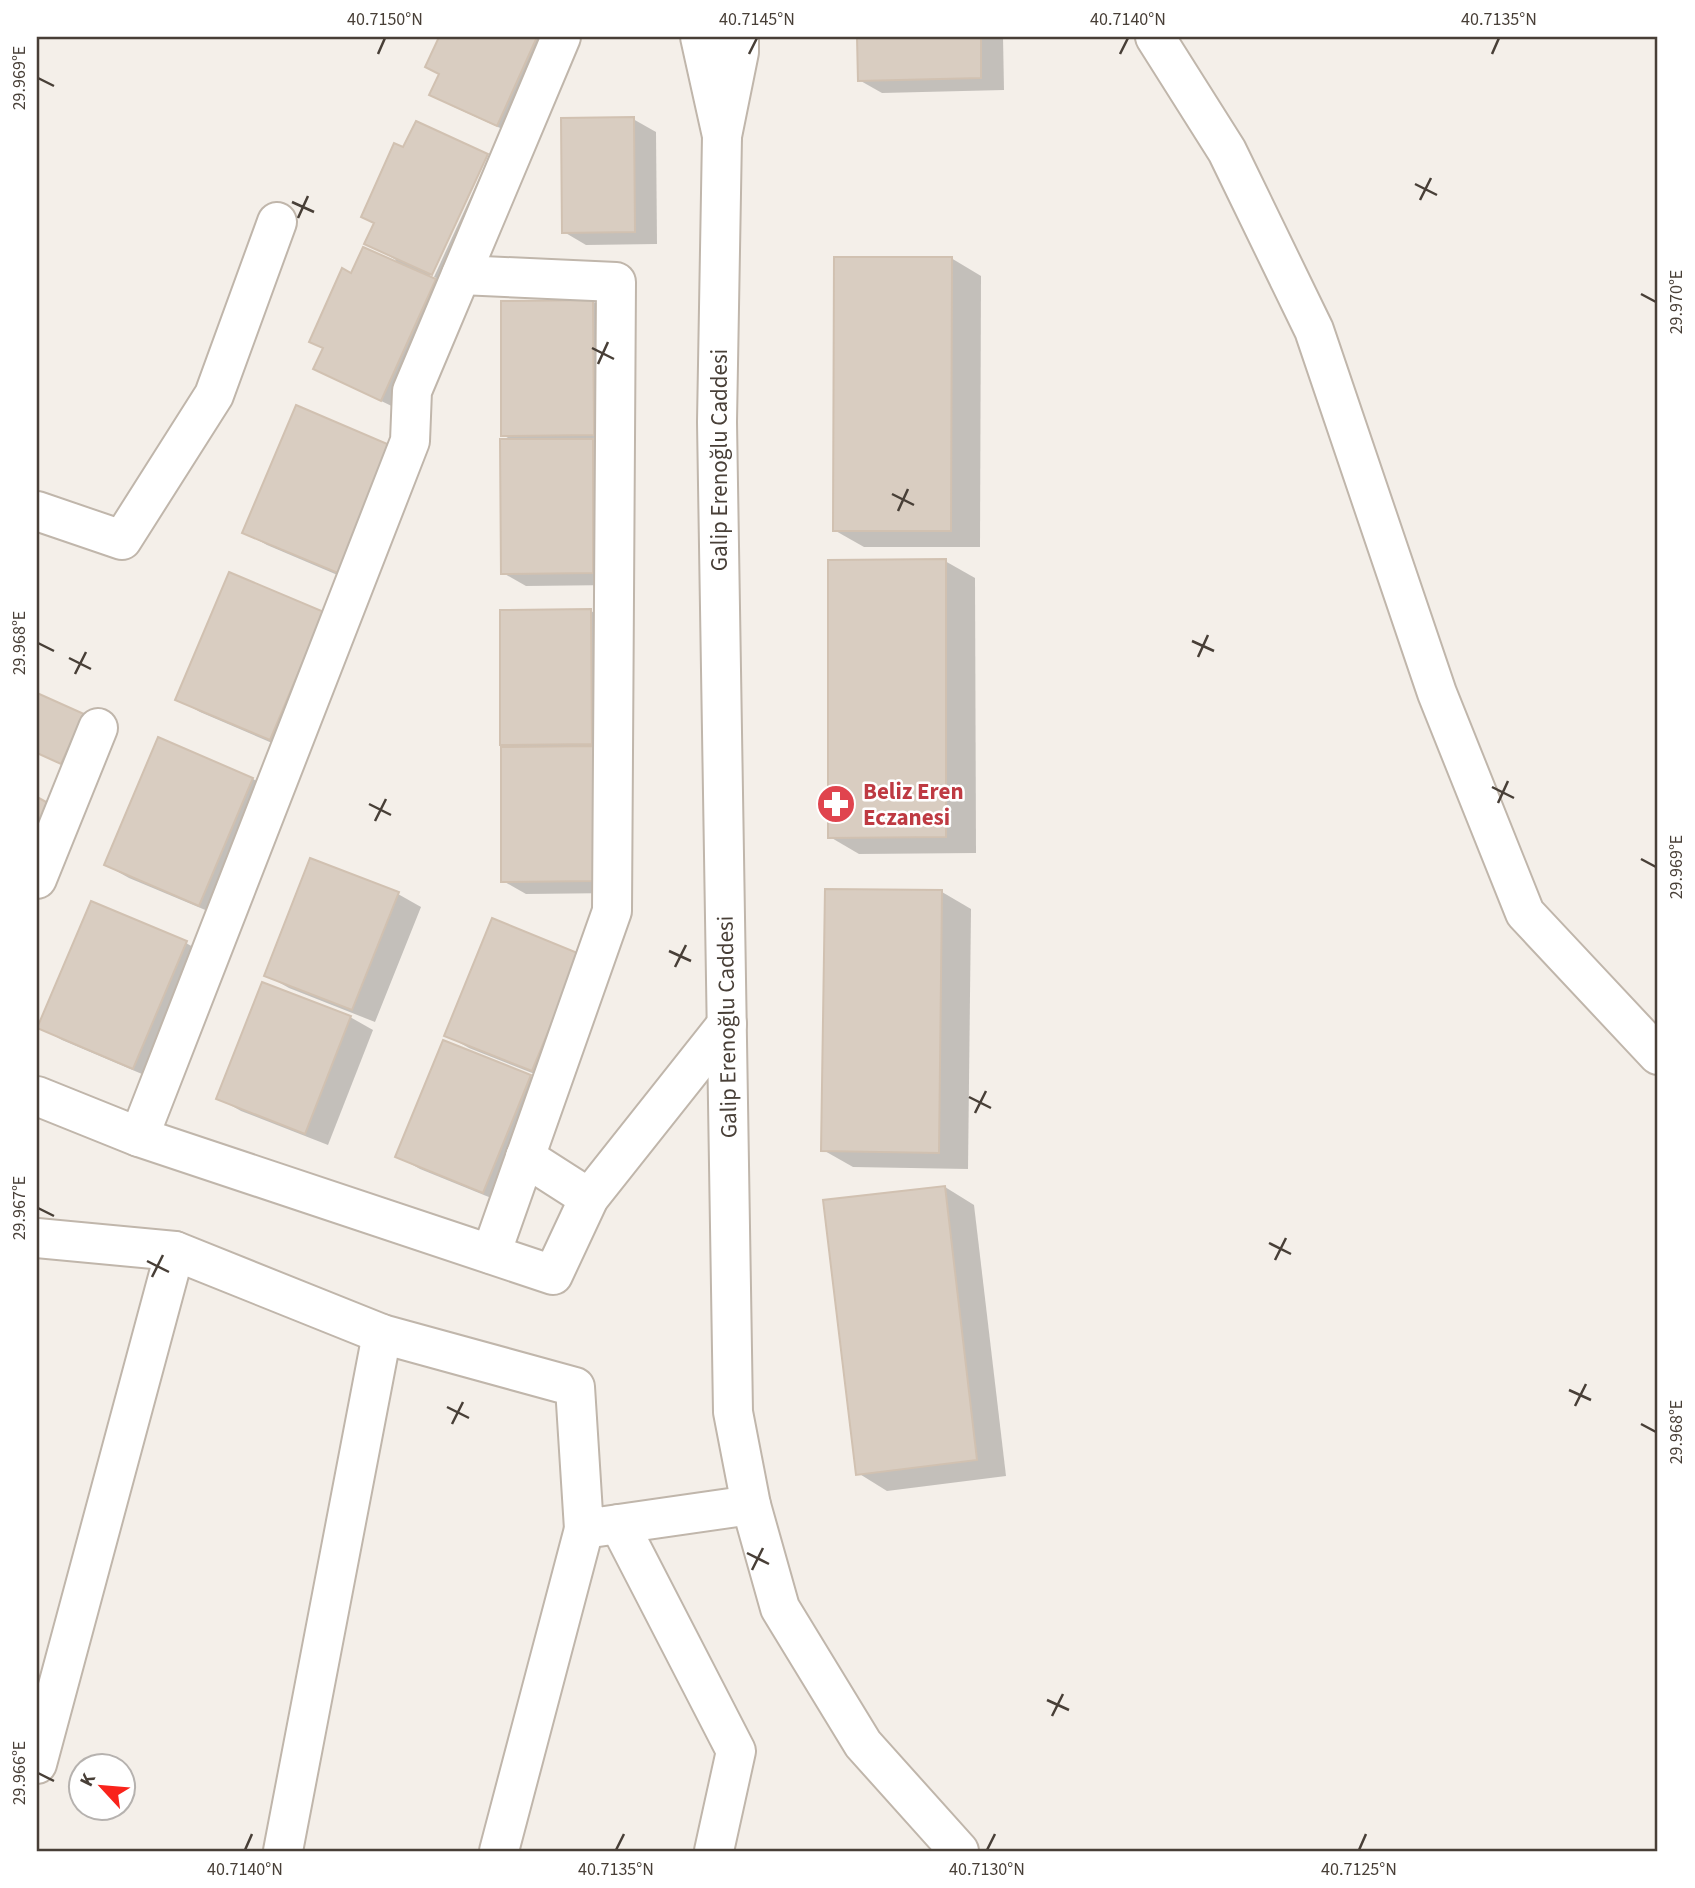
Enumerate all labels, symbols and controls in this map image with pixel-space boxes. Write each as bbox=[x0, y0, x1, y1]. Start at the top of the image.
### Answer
text: 40.7150°N bbox=[347, 7, 423, 32]
text: 40.7145°N bbox=[719, 7, 795, 32]
text: 40.7140°N bbox=[1090, 7, 1166, 32]
text: 40.7135°N bbox=[1461, 7, 1537, 32]
text: 29.969°E bbox=[7, 46, 32, 110]
text: 29.970°E bbox=[1664, 270, 1689, 334]
street label: Galip Erenoğlu Caddesi bbox=[703, 349, 736, 571]
text: 29.968°E bbox=[7, 611, 32, 675]
place label: Beliz Eren Eczanesi bbox=[863, 775, 964, 834]
pharmacy icon: Beliz Eren Eczanesi bbox=[815, 783, 857, 825]
text: 29.969°E bbox=[1664, 835, 1689, 899]
street label: Galip Erenoğlu Caddesi bbox=[709, 915, 745, 1139]
text: 29.967°E bbox=[7, 1176, 32, 1240]
text: 29.968°E bbox=[1664, 1400, 1689, 1464]
text: 29.966°E bbox=[7, 1741, 32, 1805]
north arrow bbox=[66, 1752, 136, 1822]
text: K bbox=[73, 1769, 103, 1791]
text: 40.7140°N bbox=[207, 1857, 283, 1882]
text: 40.7135°N bbox=[578, 1857, 654, 1882]
text: 40.7130°N bbox=[949, 1857, 1025, 1882]
text: 40.7125°N bbox=[1321, 1857, 1397, 1882]

